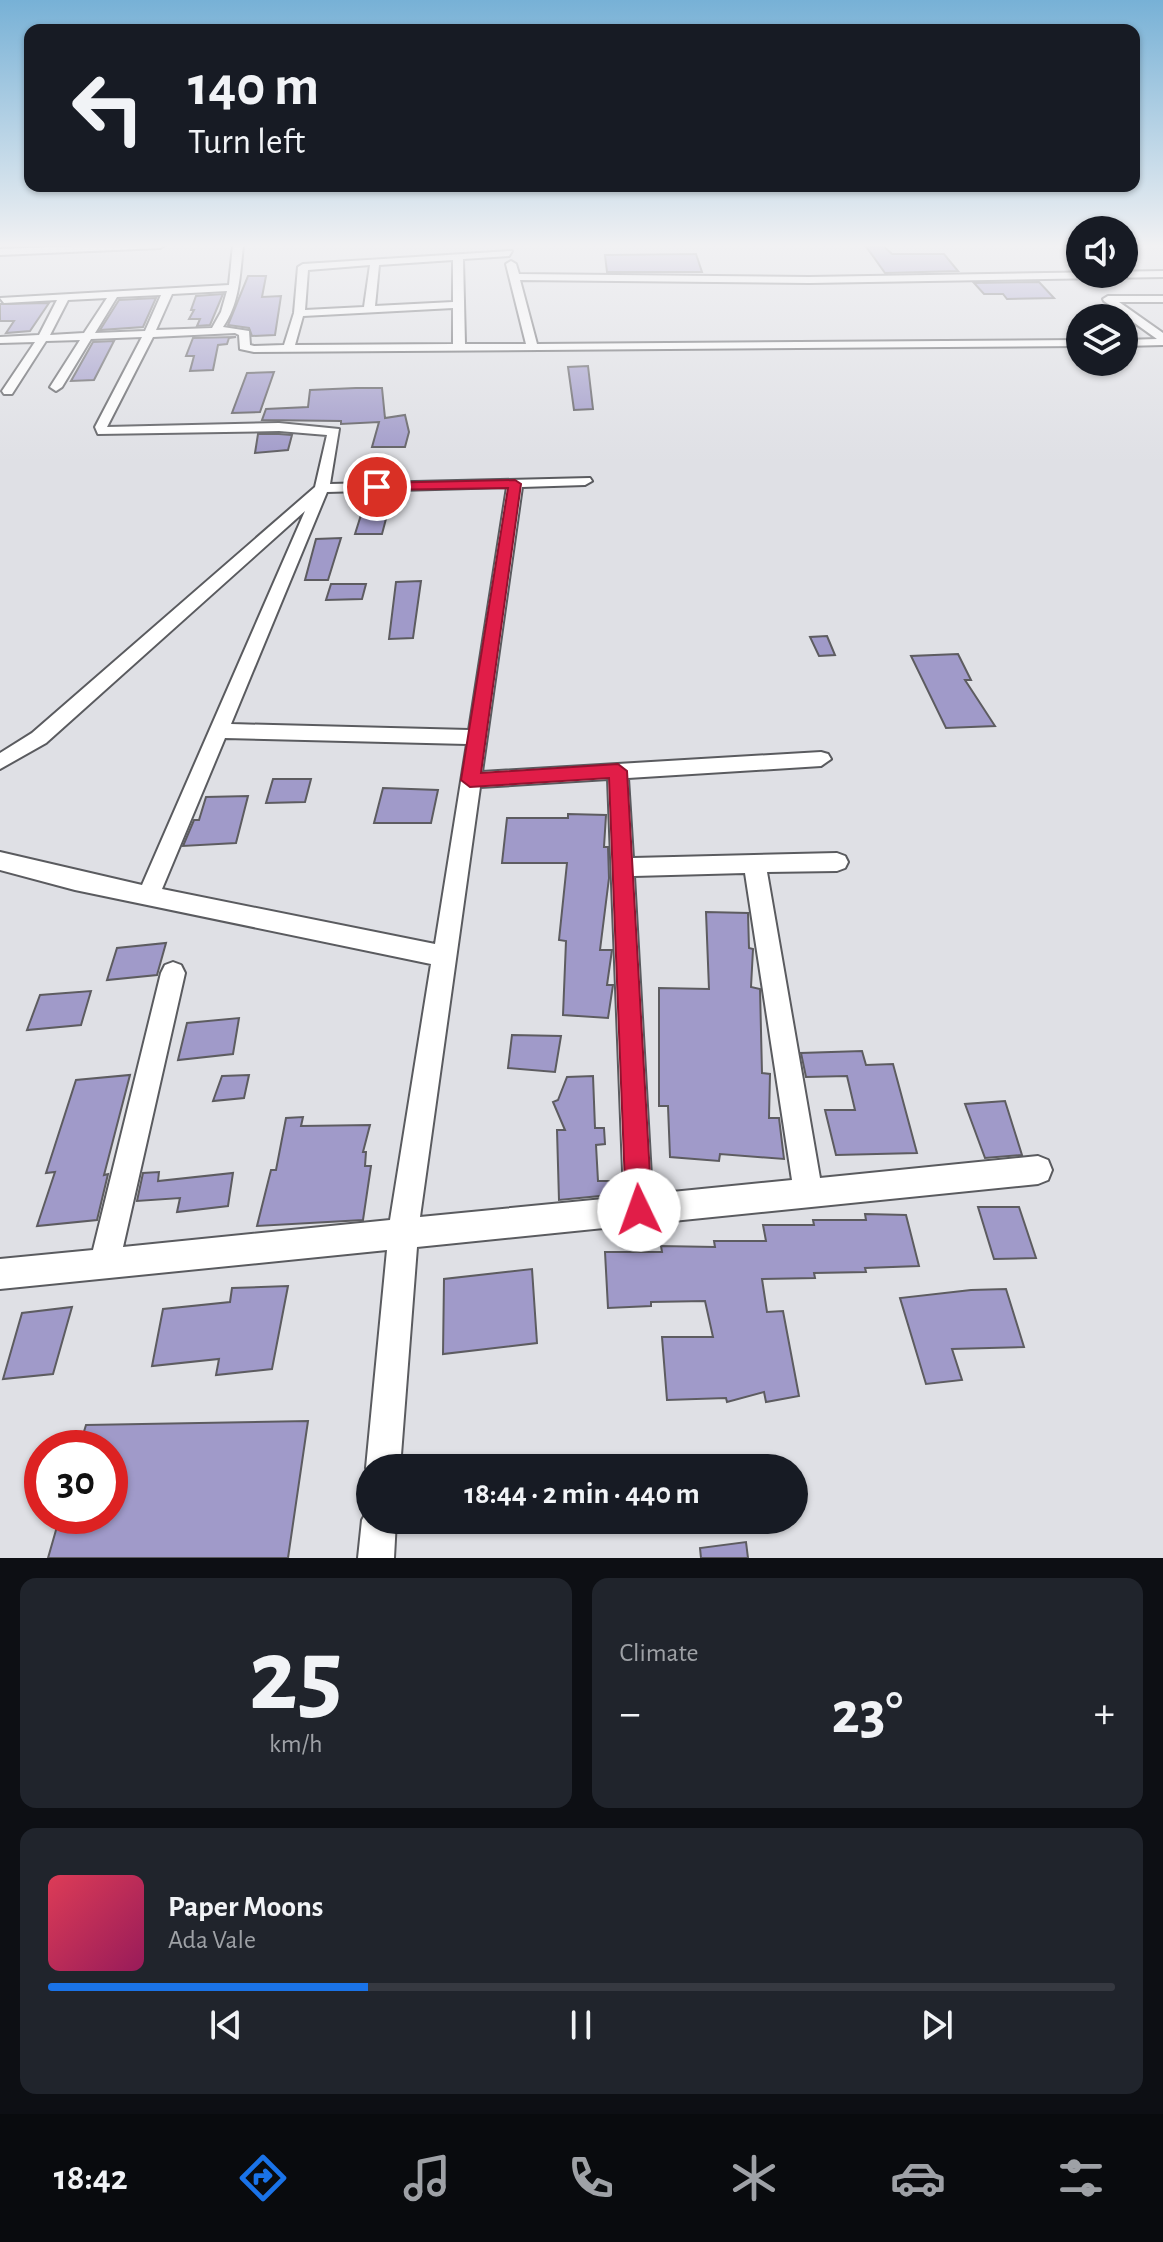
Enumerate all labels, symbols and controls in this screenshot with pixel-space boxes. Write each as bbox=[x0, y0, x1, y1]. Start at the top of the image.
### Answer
icon: left bbox=[56, 56, 160, 160]
text: 140 m bbox=[188, 59, 319, 115]
text: Turn left bbox=[188, 124, 305, 160]
map controls bbox=[1066, 216, 1138, 376]
button: sound bbox=[1066, 216, 1138, 288]
button: layers bbox=[1066, 304, 1138, 376]
pin bbox=[343, 453, 411, 521]
icon: arrive bbox=[355, 465, 399, 509]
position arrow bbox=[597, 1168, 681, 1252]
speed limit sign: 30 bbox=[24, 1430, 128, 1534]
text: 18:44 · 2 min · 440 m bbox=[464, 1479, 700, 1509]
text: 25 bbox=[249, 1625, 343, 1729]
text: Climate bbox=[620, 1640, 698, 1666]
text: 23° bbox=[831, 1684, 903, 1744]
text: − bbox=[620, 1692, 641, 1736]
text: + bbox=[1094, 1692, 1115, 1736]
text: km/h bbox=[269, 1731, 323, 1757]
text: Paper Moons bbox=[168, 1892, 323, 1922]
text: Ada Vale bbox=[168, 1927, 256, 1953]
icon: previous bbox=[204, 2003, 248, 2047]
icon: pause bbox=[559, 2003, 603, 2047]
icon: next bbox=[915, 2003, 959, 2047]
icon: directions bbox=[235, 2150, 291, 2206]
icon: music bbox=[399, 2150, 455, 2206]
icon: phone bbox=[563, 2150, 619, 2206]
icon: climate bbox=[726, 2150, 782, 2206]
icon: car bbox=[890, 2150, 946, 2206]
icon: filters bbox=[1053, 2150, 1109, 2206]
text: 18:42 bbox=[54, 2160, 128, 2196]

